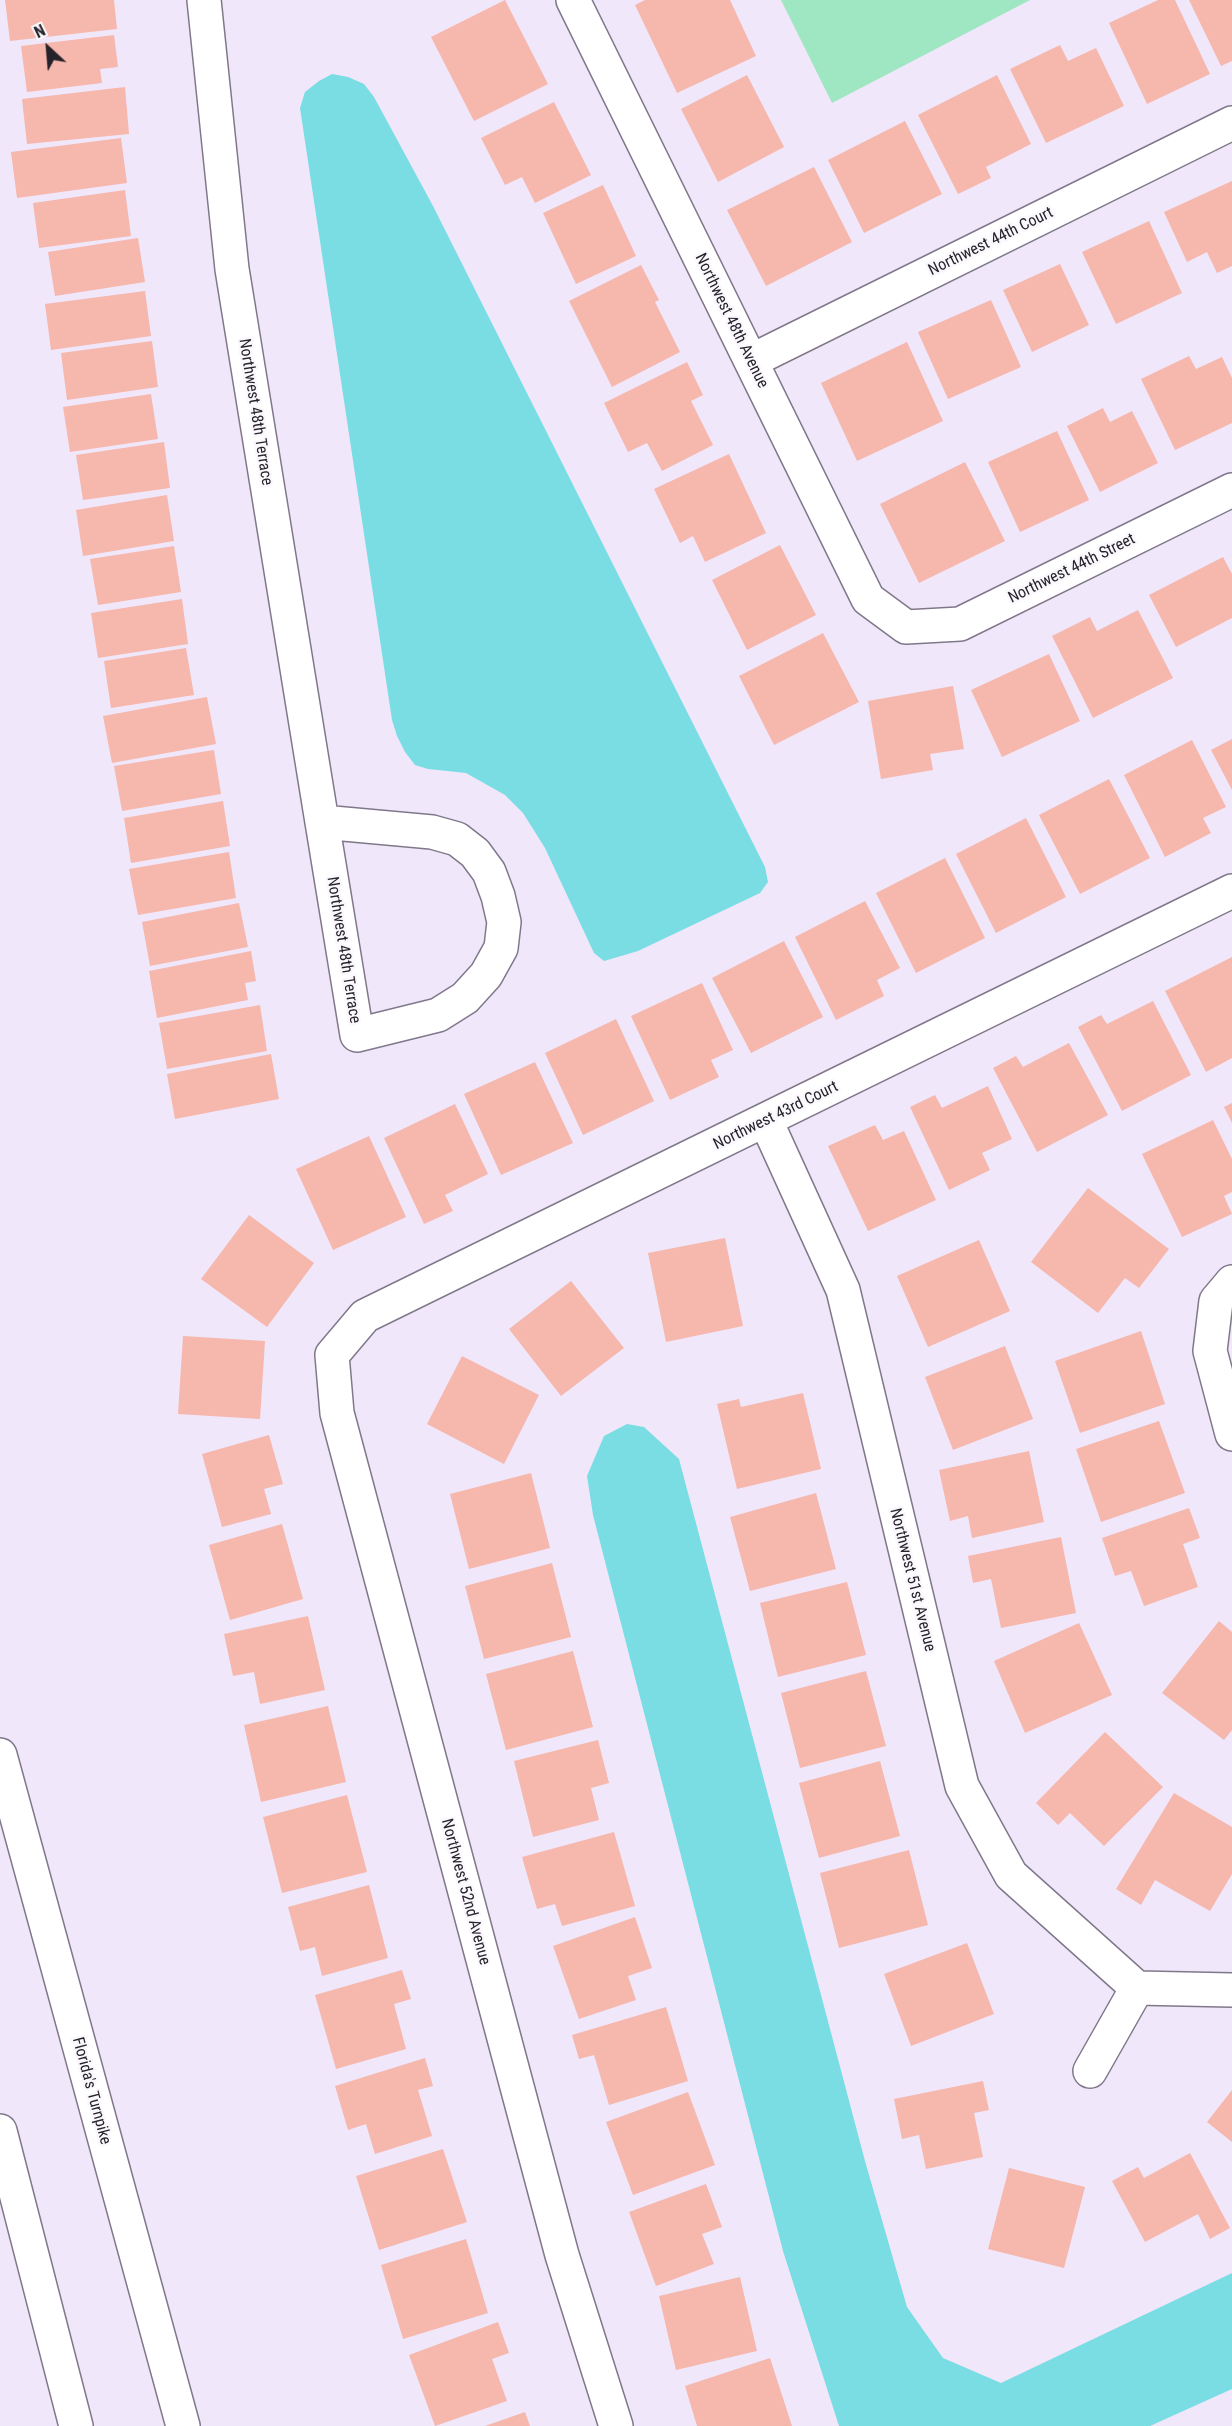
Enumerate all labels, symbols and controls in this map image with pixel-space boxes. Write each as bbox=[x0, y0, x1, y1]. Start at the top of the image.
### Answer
north arrow bbox=[18, 18, 78, 78]
text: N bbox=[31, 21, 48, 42]
street label: Northwest 44th Court bbox=[926, 204, 1056, 280]
street label: Northwest 48th Avenue bbox=[690, 251, 772, 391]
street label: Northwest 48th Terrace bbox=[234, 337, 276, 487]
street label: Northwest 44th Street bbox=[1005, 530, 1139, 608]
street label: Northwest 48th Terrace bbox=[322, 875, 364, 1025]
street label: Northwest 43rd Court bbox=[711, 1078, 841, 1154]
street label: Northwest 51st Avenue bbox=[885, 1506, 939, 1654]
street label: Northwest 52nd Avenue bbox=[436, 1817, 494, 1967]
street label: Florida's Turnpike bbox=[67, 2035, 115, 2147]

